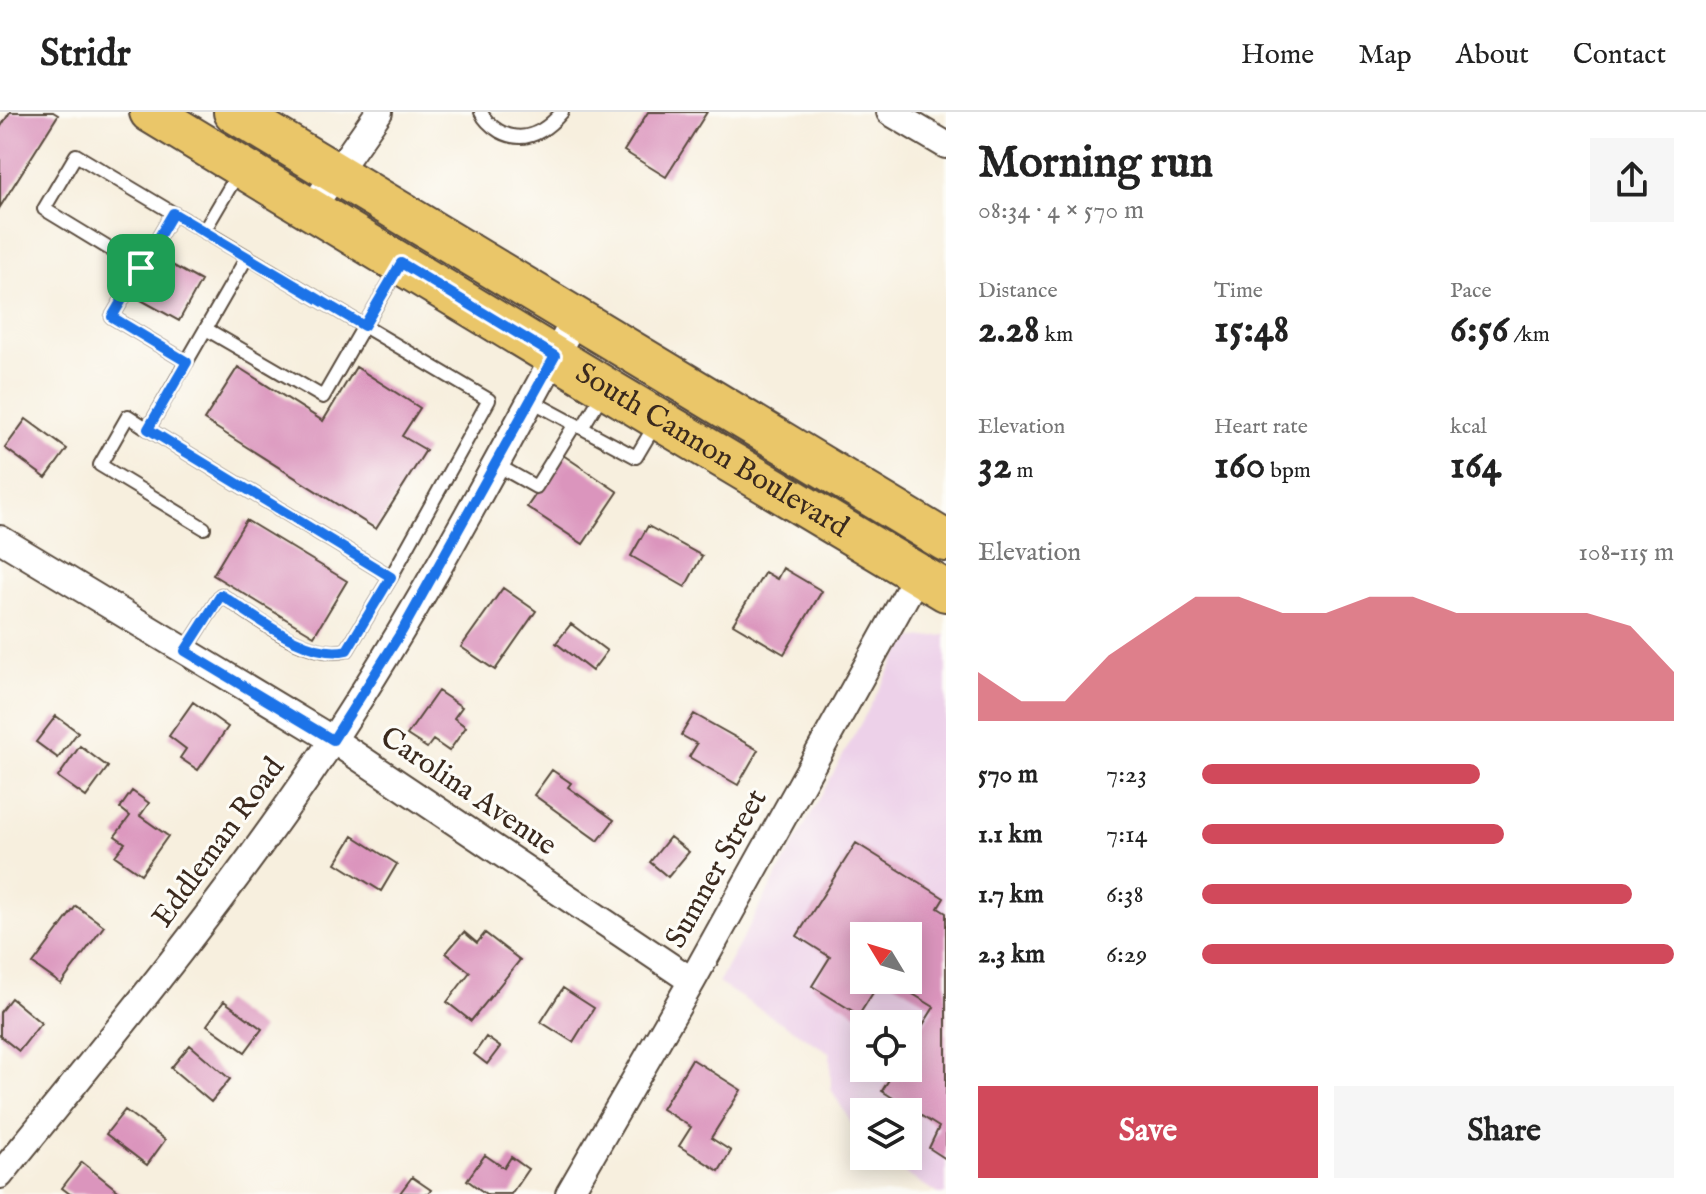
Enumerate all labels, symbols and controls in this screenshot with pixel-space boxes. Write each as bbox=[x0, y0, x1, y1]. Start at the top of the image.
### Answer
text: Stridr bbox=[40, 31, 131, 79]
text: Home bbox=[1241, 38, 1314, 73]
text: Map bbox=[1358, 38, 1412, 73]
text: About bbox=[1456, 38, 1529, 73]
text: Contact bbox=[1573, 38, 1666, 73]
text: Morning run bbox=[978, 136, 1213, 192]
button: share bbox=[1590, 138, 1674, 222]
text: 08:34 · 4 × 570 m bbox=[978, 194, 1144, 227]
pin bbox=[107, 234, 175, 302]
icon: arrive bbox=[119, 246, 163, 290]
text: Distance bbox=[978, 277, 1058, 305]
text: Time bbox=[1214, 277, 1263, 305]
text: Pace bbox=[1450, 277, 1492, 305]
text: 2.28 bbox=[978, 305, 1040, 356]
text: 15:48 bbox=[1214, 305, 1289, 356]
text: 6:56 bbox=[1450, 305, 1509, 356]
text: km bbox=[1040, 321, 1073, 349]
text: /km bbox=[1509, 321, 1550, 349]
street label: South Cannon Boulevard bbox=[568, 355, 856, 548]
text: Elevation bbox=[978, 413, 1065, 441]
text: Heart rate bbox=[1214, 413, 1308, 441]
text: kcal bbox=[1450, 413, 1487, 441]
text: 32 bbox=[978, 441, 1012, 492]
text: 160 bbox=[1214, 441, 1265, 492]
text: 164 bbox=[1450, 441, 1501, 492]
text: m bbox=[1012, 457, 1034, 485]
text: bpm bbox=[1265, 457, 1311, 485]
text: Elevation bbox=[978, 536, 1081, 569]
text: 108–115 m bbox=[1578, 536, 1674, 569]
street label: Carolina Avenue bbox=[372, 719, 564, 865]
street label: Eddleman Road bbox=[145, 750, 294, 936]
text: 570 m bbox=[978, 758, 1038, 791]
text: 7:23 bbox=[1106, 758, 1147, 791]
street label: Sumner Street bbox=[658, 783, 776, 955]
text: 1.1 km bbox=[978, 818, 1043, 851]
text: 7:14 bbox=[1106, 818, 1147, 851]
text: 1.7 km bbox=[978, 878, 1044, 911]
text: 6:38 bbox=[1106, 878, 1144, 911]
north arrow bbox=[850, 922, 922, 994]
map controls bbox=[850, 922, 922, 1170]
text: 2.3 km bbox=[978, 938, 1045, 971]
text: 6:29 bbox=[1106, 938, 1147, 971]
button: locate bbox=[850, 1010, 922, 1082]
button: Save bbox=[978, 1086, 1318, 1178]
button: Share bbox=[1334, 1086, 1674, 1178]
button: layers bbox=[850, 1098, 922, 1170]

